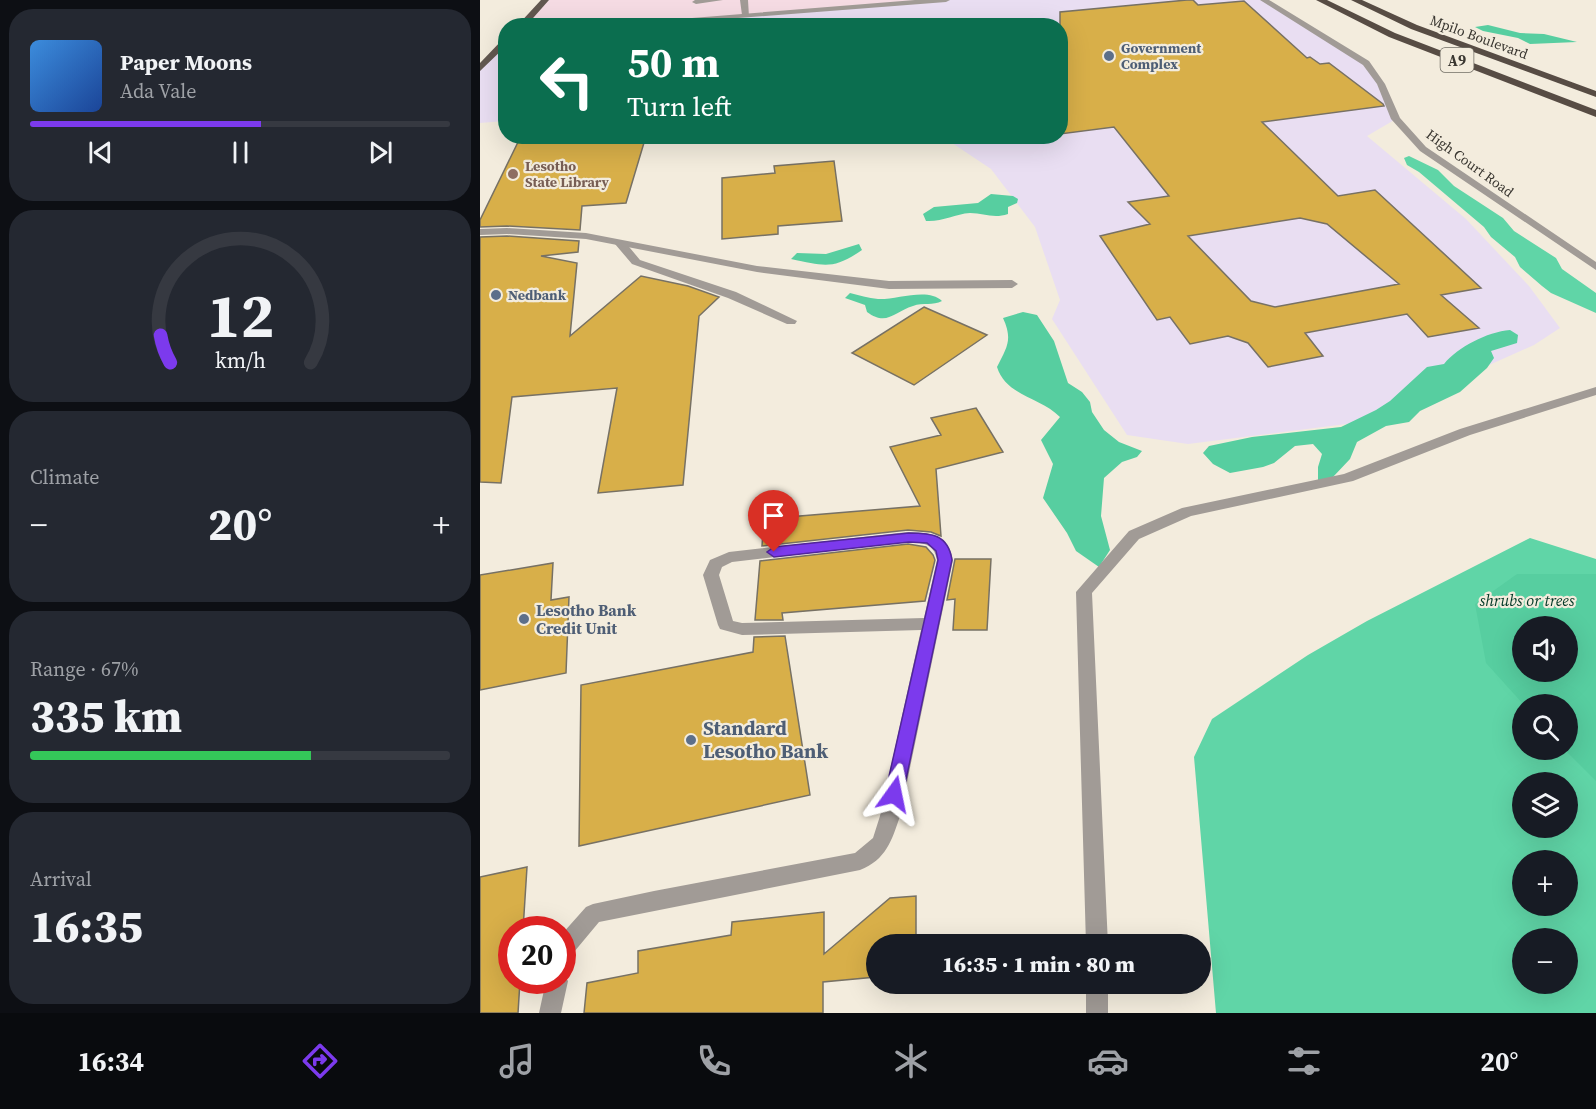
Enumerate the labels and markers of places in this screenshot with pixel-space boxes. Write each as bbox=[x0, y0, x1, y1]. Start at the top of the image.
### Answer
place label: Government Complex bbox=[1121, 38, 1202, 74]
marker: Government Complex bbox=[1102, 49, 1116, 63]
place label: Lesotho State Library bbox=[525, 156, 610, 192]
marker: Lesotho State Library bbox=[506, 167, 520, 181]
place label: Nedbank bbox=[508, 285, 567, 305]
marker: Nedbank bbox=[489, 288, 503, 302]
pin bbox=[748, 490, 799, 552]
place label: Lesotho Bank Credit Unit bbox=[536, 599, 637, 639]
marker: Lesotho Bank Credit Unit bbox=[517, 612, 531, 626]
place label: Standard Lesotho Bank bbox=[703, 714, 828, 765]
marker: Standard Lesotho Bank bbox=[684, 733, 698, 747]

